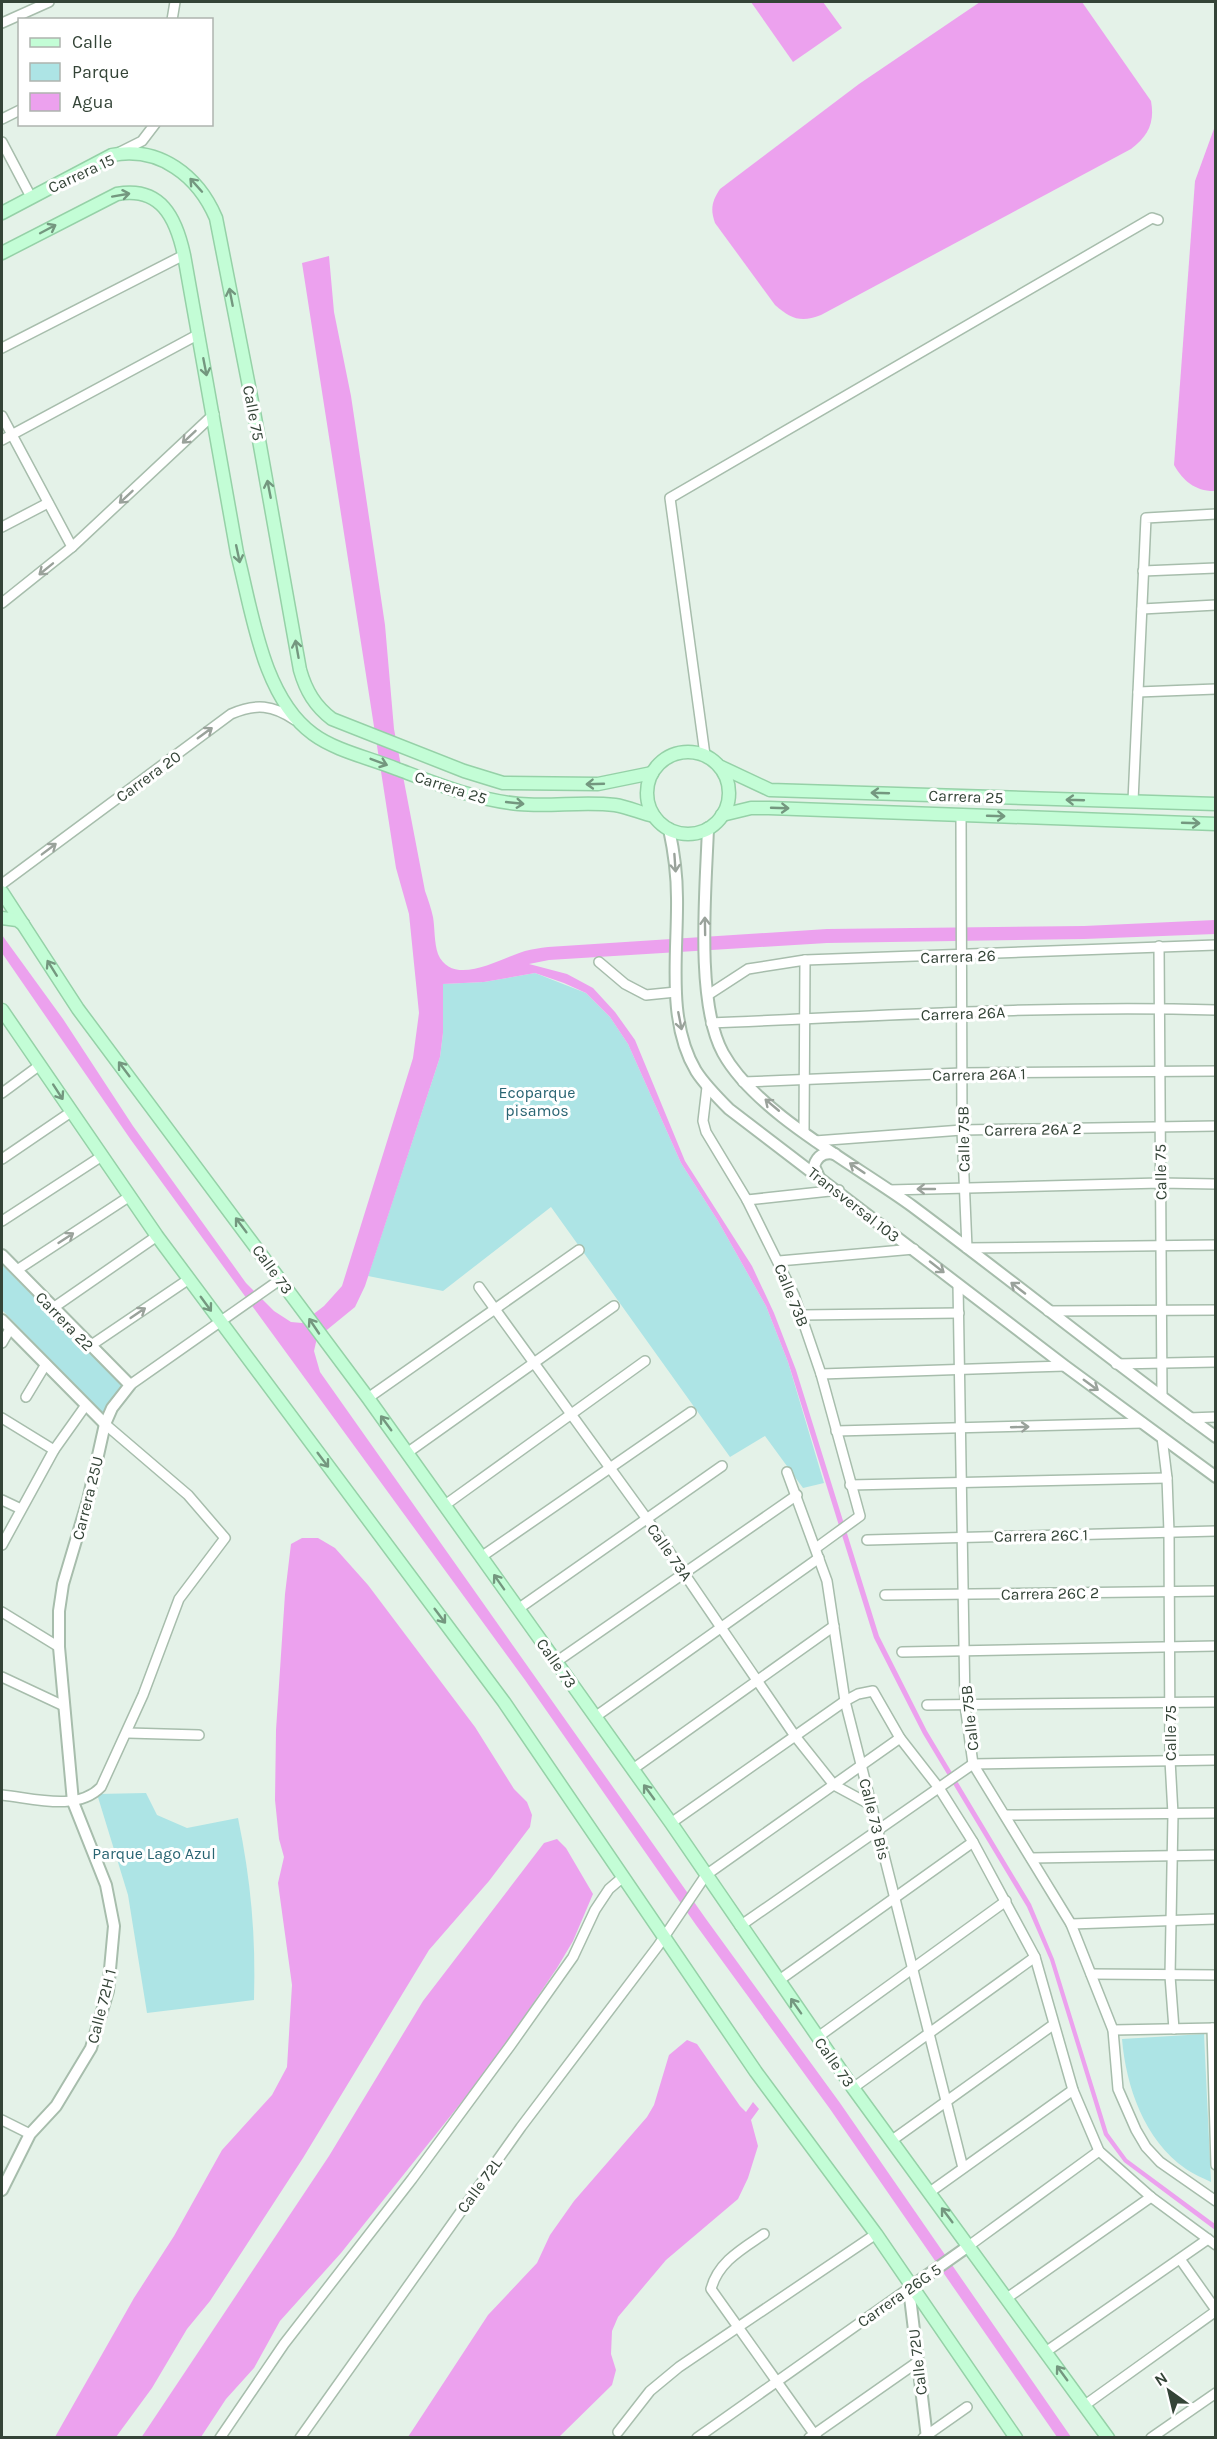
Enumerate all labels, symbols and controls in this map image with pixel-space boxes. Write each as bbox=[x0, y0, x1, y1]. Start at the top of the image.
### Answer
legend bbox=[18, 18, 213, 126]
text: Calle bbox=[72, 31, 112, 53]
text: Parque bbox=[72, 61, 129, 83]
text: Agua bbox=[72, 91, 113, 113]
street label: Carrera 15 bbox=[45, 150, 117, 197]
one-way arrow bbox=[189, 178, 203, 193]
one-way arrow bbox=[111, 189, 131, 200]
one-way arrow bbox=[38, 223, 56, 234]
one-way arrow bbox=[225, 288, 236, 308]
one-way arrow bbox=[200, 357, 211, 377]
street label: Calle 75 bbox=[239, 384, 268, 442]
one-way arrow bbox=[182, 430, 197, 444]
one-way arrow bbox=[263, 479, 274, 499]
one-way arrow bbox=[118, 489, 133, 504]
one-way arrow bbox=[233, 544, 244, 563]
one-way arrow bbox=[38, 563, 54, 576]
one-way arrow bbox=[291, 640, 302, 659]
one-way arrow bbox=[197, 727, 213, 739]
street label: Carrera 20 bbox=[112, 747, 184, 806]
one-way arrow bbox=[369, 757, 388, 768]
street label: Carrera 25 bbox=[412, 767, 489, 808]
one-way arrow bbox=[585, 778, 605, 790]
street label: Carrera 25 bbox=[928, 786, 1004, 807]
one-way arrow bbox=[870, 788, 890, 799]
one-way arrow bbox=[1065, 794, 1085, 805]
one-way arrow bbox=[505, 798, 525, 809]
one-way arrow bbox=[769, 803, 789, 814]
one-way arrow bbox=[985, 810, 1005, 822]
one-way arrow bbox=[1180, 818, 1200, 829]
one-way arrow bbox=[40, 843, 56, 855]
one-way arrow bbox=[669, 853, 680, 873]
one-way arrow bbox=[700, 916, 711, 936]
street label: Carrera 26 bbox=[920, 946, 996, 967]
one-way arrow bbox=[46, 960, 58, 977]
street label: Carrera 26A bbox=[921, 1003, 1006, 1024]
one-way arrow bbox=[675, 1011, 686, 1030]
one-way arrow bbox=[117, 1062, 130, 1078]
street label: Carrera 26A 1 bbox=[932, 1064, 1026, 1085]
park label: Ecoparque pisamos bbox=[498, 1083, 576, 1120]
one-way arrow bbox=[52, 1084, 65, 1101]
one-way arrow bbox=[764, 1099, 780, 1112]
street label: Calle 75B bbox=[953, 1106, 974, 1172]
street label: Carrera 26A 2 bbox=[984, 1119, 1082, 1140]
street label: Calle 75 bbox=[1151, 1144, 1170, 1200]
one-way arrow bbox=[849, 1162, 865, 1174]
street label: Transversal 103 bbox=[804, 1163, 903, 1246]
one-way arrow bbox=[917, 1183, 937, 1195]
one-way arrow bbox=[235, 1217, 247, 1233]
one-way arrow bbox=[57, 1232, 74, 1244]
street label: Calle 73 bbox=[248, 1241, 297, 1298]
one-way arrow bbox=[928, 1260, 944, 1273]
street label: Calle 73B bbox=[770, 1261, 813, 1330]
one-way arrow bbox=[1011, 1281, 1027, 1294]
street label: Carrera 22 bbox=[32, 1288, 98, 1355]
one-way arrow bbox=[200, 1295, 213, 1311]
one-way arrow bbox=[130, 1307, 147, 1320]
one-way arrow bbox=[308, 1318, 320, 1334]
one-way arrow bbox=[1083, 1379, 1099, 1392]
one-way arrow bbox=[380, 1416, 392, 1432]
one-way arrow bbox=[1009, 1421, 1029, 1432]
one-way arrow bbox=[317, 1451, 330, 1467]
street label: Carrera 25U bbox=[68, 1454, 107, 1542]
street label: Calle 73A bbox=[643, 1520, 696, 1585]
street label: Carrera 26C 1 bbox=[994, 1525, 1088, 1546]
one-way arrow bbox=[493, 1575, 506, 1591]
street label: Carrera 26C 2 bbox=[1001, 1583, 1099, 1604]
one-way arrow bbox=[433, 1608, 446, 1624]
street label: Calle 73 bbox=[533, 1635, 581, 1692]
street label: Calle 75B bbox=[957, 1684, 982, 1752]
street label: Calle 75 bbox=[1161, 1705, 1180, 1761]
street label: Calle 73 Bis bbox=[855, 1776, 894, 1862]
one-way arrow bbox=[643, 1785, 655, 1801]
park label: Parque Lago Azul bbox=[92, 1844, 216, 1863]
street label: Calle 72H 1 bbox=[83, 1967, 120, 2045]
one-way arrow bbox=[790, 1998, 802, 2014]
street label: Calle 73 bbox=[811, 2034, 859, 2091]
street label: Calle 72L bbox=[453, 2153, 506, 2217]
one-way arrow bbox=[941, 2207, 954, 2223]
street label: Carrera 26G 5 bbox=[854, 2259, 945, 2331]
street label: Calle 72U bbox=[904, 2328, 931, 2396]
north arrow bbox=[1139, 2361, 1199, 2421]
one-way arrow bbox=[1056, 2365, 1068, 2381]
text: N bbox=[1151, 2368, 1171, 2390]

